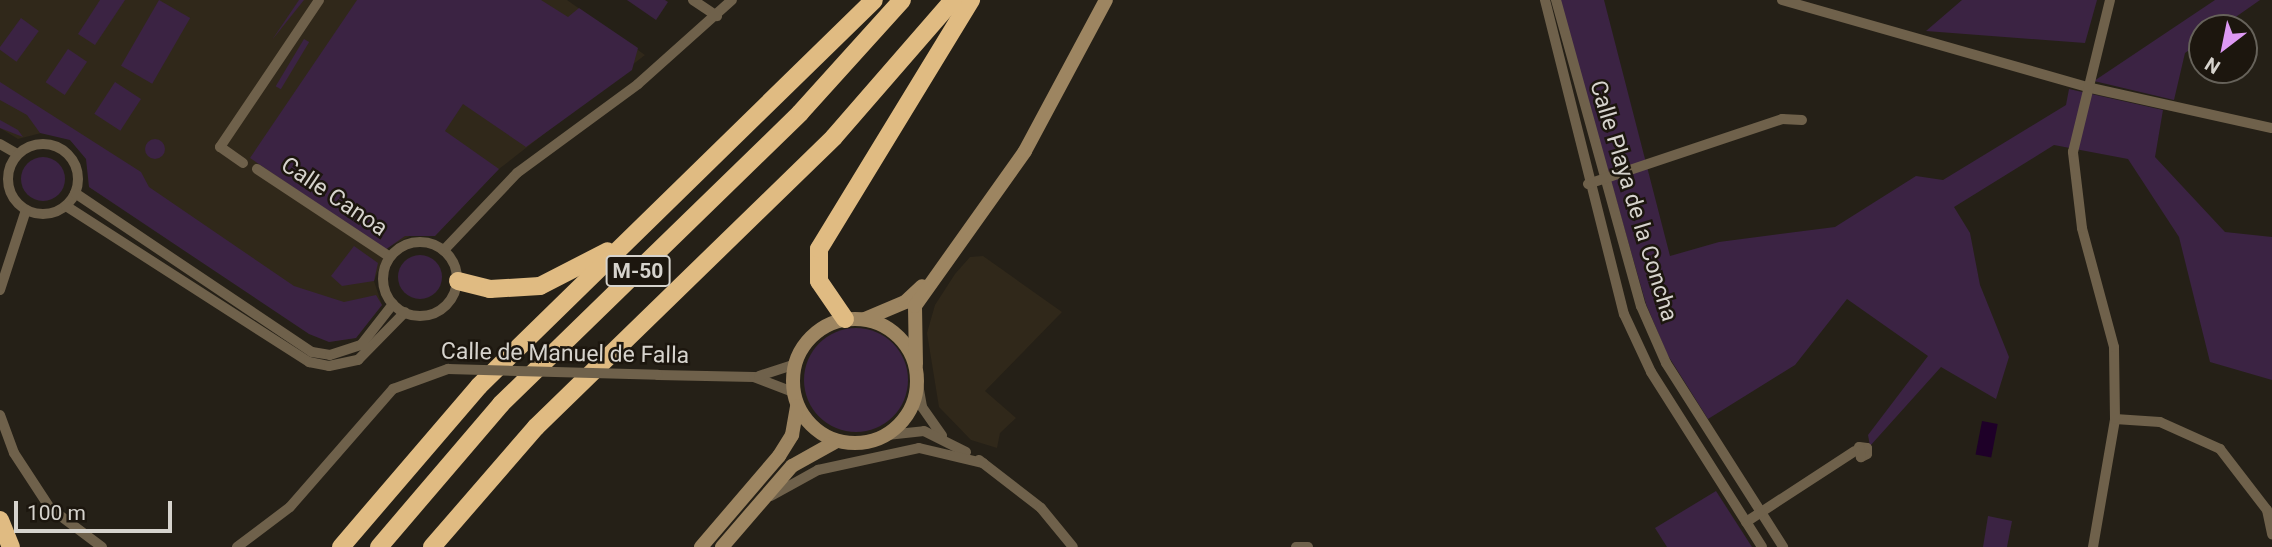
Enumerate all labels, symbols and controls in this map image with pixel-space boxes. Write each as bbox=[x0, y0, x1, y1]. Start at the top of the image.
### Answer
north arrow bbox=[2188, 14, 2258, 84]
text: N bbox=[2201, 52, 2224, 79]
street label: Calle Playa de la Concha bbox=[1583, 77, 1683, 325]
street label: Calle Canoa bbox=[276, 151, 392, 243]
road number: M-50 bbox=[605, 254, 671, 288]
street label: Calle de Manuel de Falla bbox=[441, 338, 689, 370]
scale bar bbox=[18, 488, 175, 532]
text: 100 m bbox=[27, 501, 86, 525]

